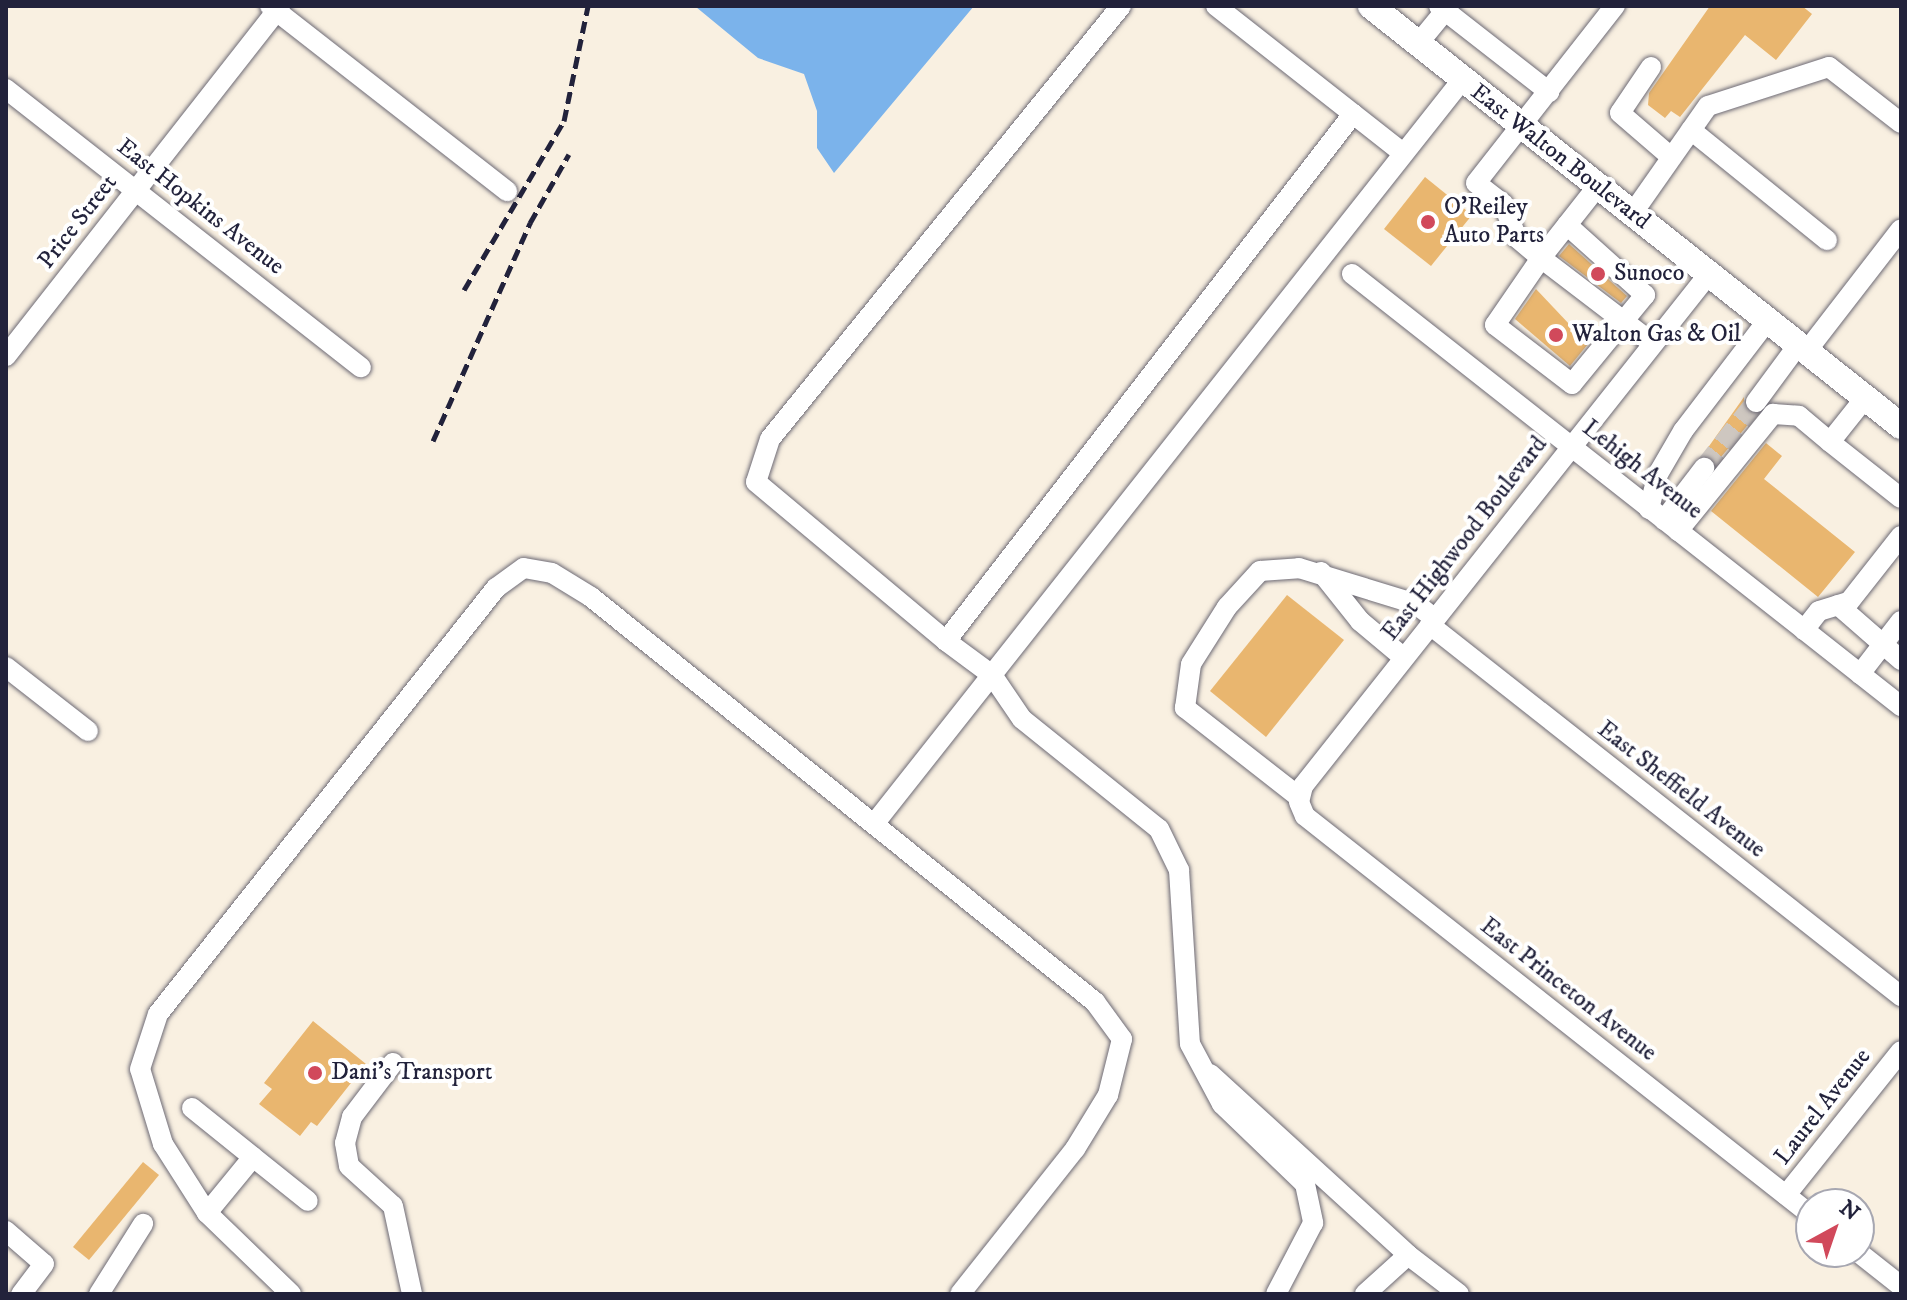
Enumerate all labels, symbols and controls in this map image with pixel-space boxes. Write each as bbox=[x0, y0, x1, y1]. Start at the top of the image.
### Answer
street label: East Walton Boulevard bbox=[1464, 78, 1656, 236]
street label: East Hopkins Avenue bbox=[111, 133, 289, 281]
street label: Price Street bbox=[32, 169, 124, 275]
place label: O'Reiley Auto Parts bbox=[1444, 194, 1544, 250]
marker: O'Reiley Auto Parts bbox=[1419, 213, 1437, 231]
place label: Sunoco bbox=[1614, 260, 1684, 288]
marker: Sunoco bbox=[1589, 265, 1607, 283]
place label: Walton Gas & Oil bbox=[1572, 321, 1741, 349]
marker: Walton Gas & Oil bbox=[1547, 326, 1565, 344]
street label: Lehigh Avenue bbox=[1576, 414, 1708, 526]
street label: East Highwood Boulevard bbox=[1376, 431, 1554, 647]
street label: East Sheffield Avenue bbox=[1591, 715, 1771, 865]
street label: East Princeton Avenue bbox=[1474, 912, 1662, 1068]
street label: Laurel Avenue bbox=[1769, 1043, 1877, 1171]
place label: Dani's Transport bbox=[331, 1059, 492, 1087]
marker: Dani's Transport bbox=[306, 1064, 324, 1082]
north arrow bbox=[1795, 1188, 1875, 1268]
text: N bbox=[1834, 1195, 1865, 1227]

